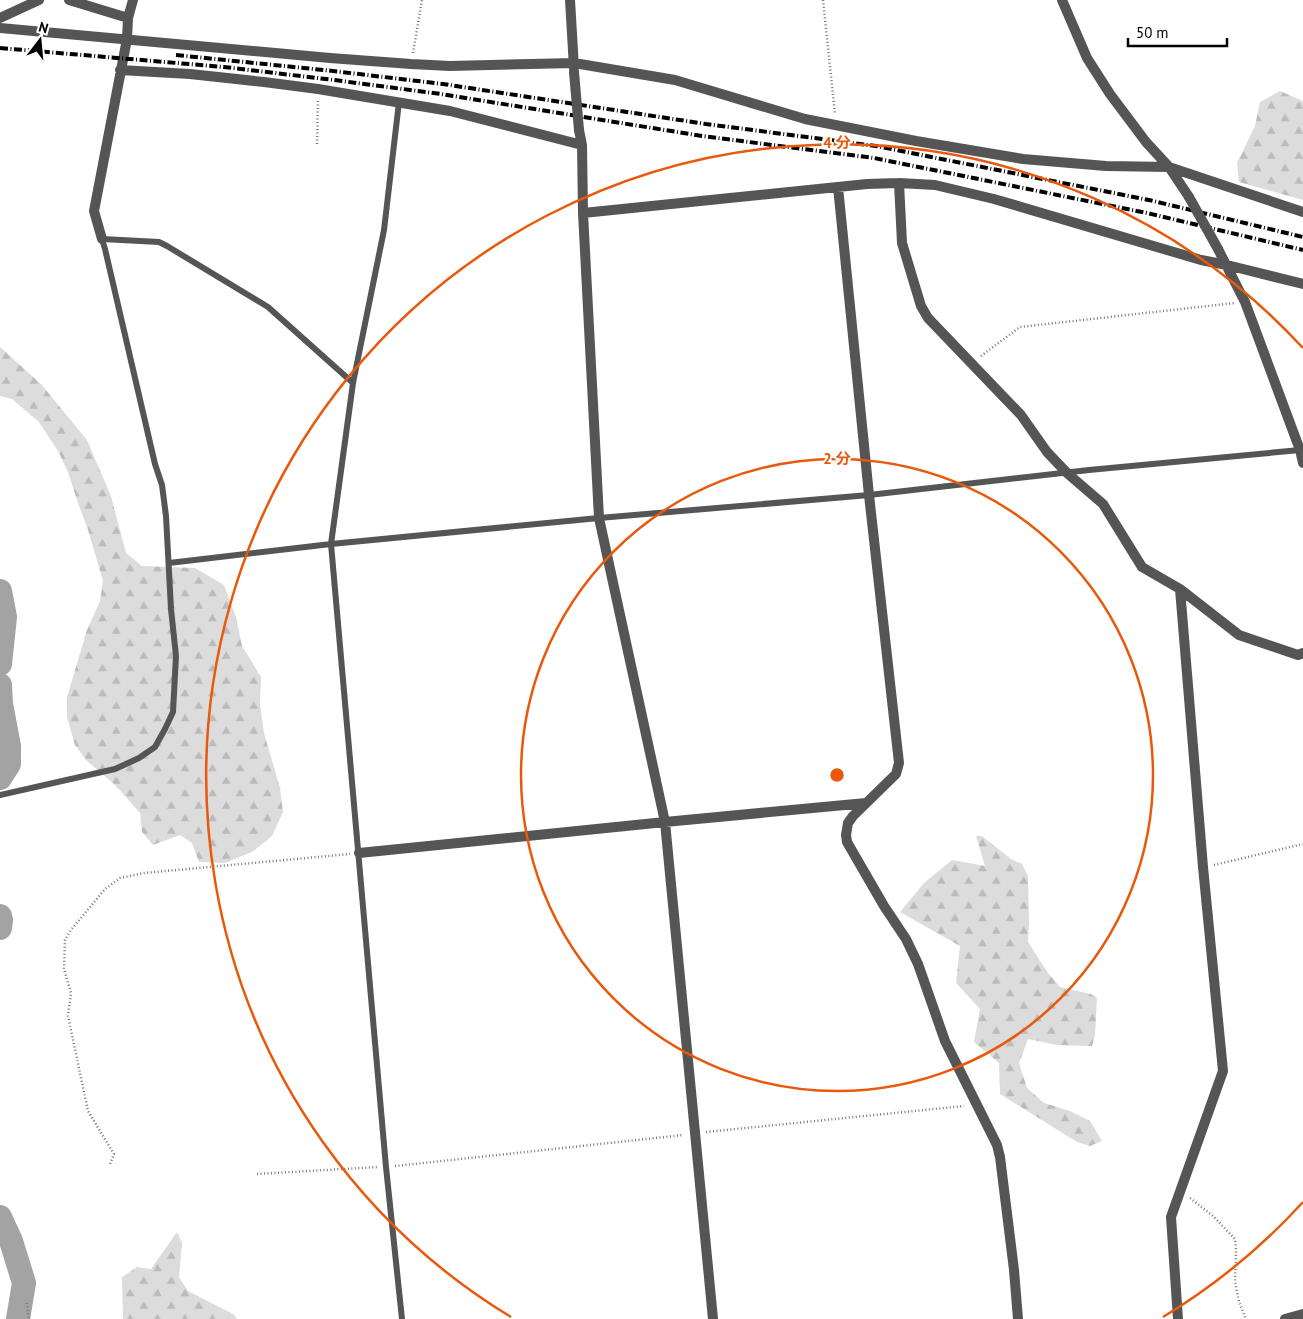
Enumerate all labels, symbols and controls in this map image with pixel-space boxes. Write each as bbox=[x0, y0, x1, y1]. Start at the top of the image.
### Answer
north arrow bbox=[15, 15, 65, 65]
scale bar bbox=[1128, 15, 1227, 47]
text: N bbox=[37, 18, 50, 37]
text: 50 m bbox=[1136, 23, 1169, 42]
text: 4 分 bbox=[823, 133, 851, 152]
text: 2 分 bbox=[823, 449, 851, 468]
centre of rings bbox=[828, 766, 846, 784]

